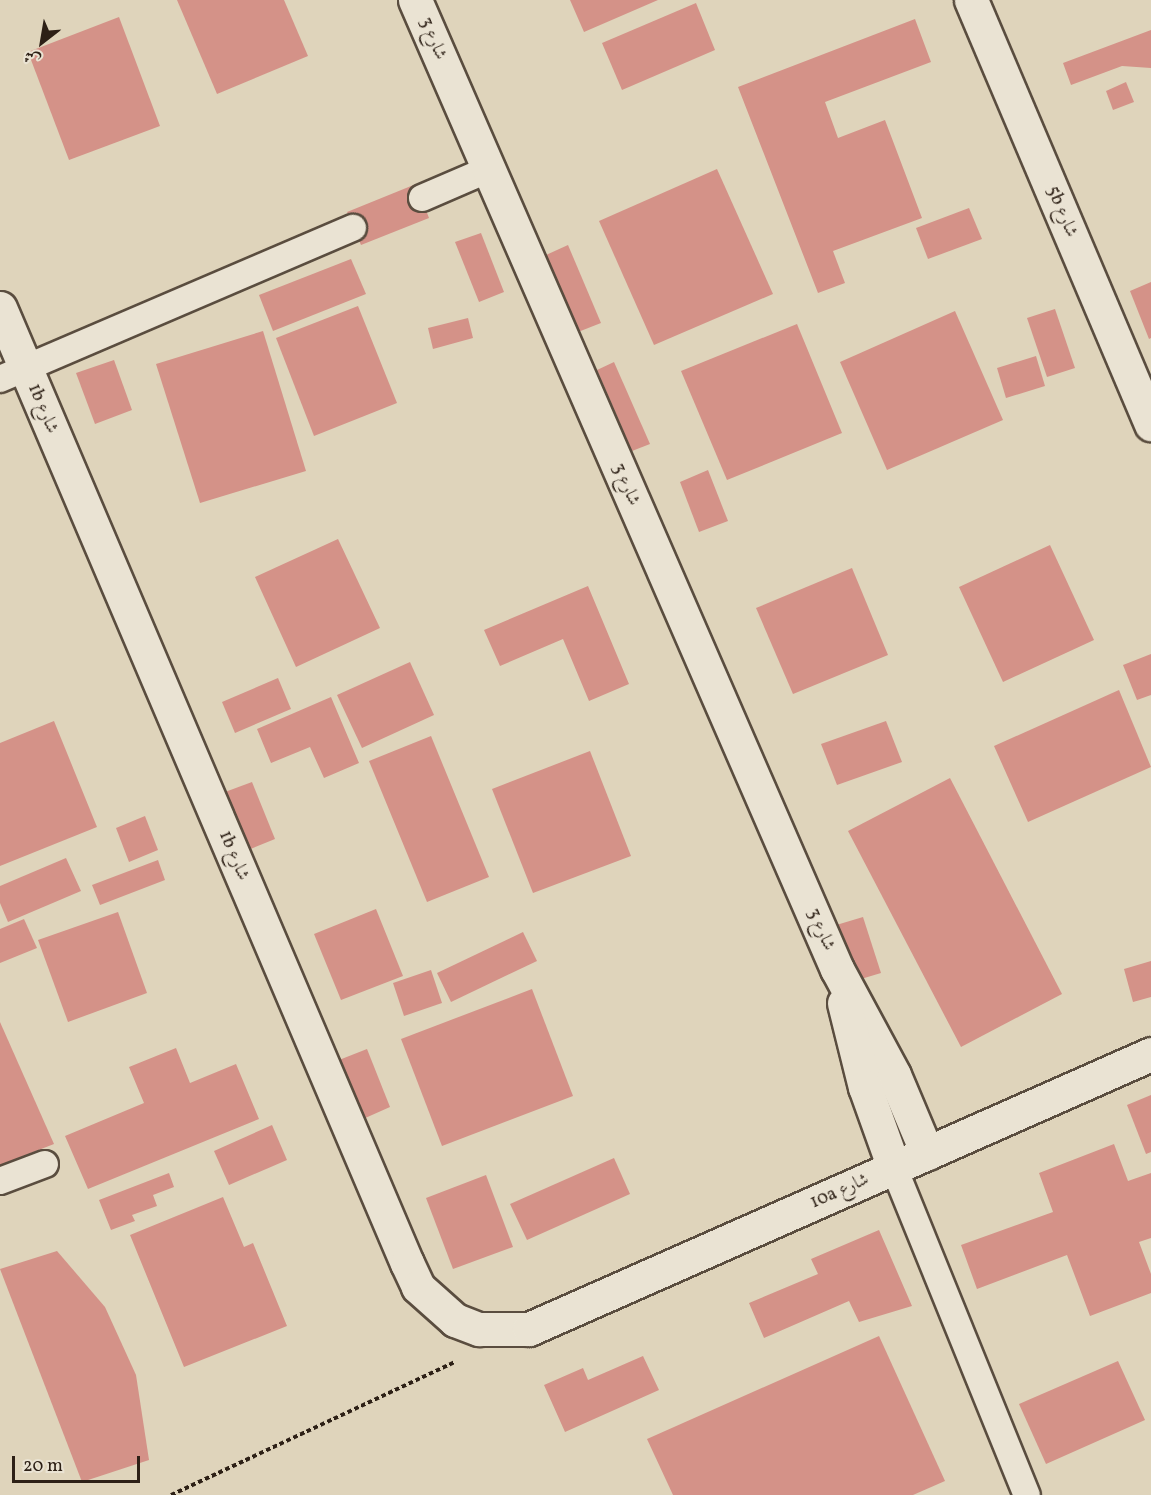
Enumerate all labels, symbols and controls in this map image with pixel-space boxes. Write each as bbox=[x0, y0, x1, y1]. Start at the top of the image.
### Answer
north arrow bbox=[12, 12, 72, 72]
street label: شارع 3 bbox=[413, 14, 451, 64]
text: ش bbox=[20, 44, 45, 71]
street label: 5b شارع bbox=[1041, 183, 1081, 241]
street label: 1b شارع bbox=[22, 381, 62, 437]
street label: شارع 3 bbox=[606, 460, 644, 510]
street label: 1b شارع bbox=[213, 828, 253, 884]
street label: شارع 3 bbox=[801, 905, 839, 955]
street label: 10a شارع bbox=[807, 1170, 873, 1214]
scale bar bbox=[15, 1444, 142, 1482]
text: 20 m bbox=[23, 1454, 63, 1479]

